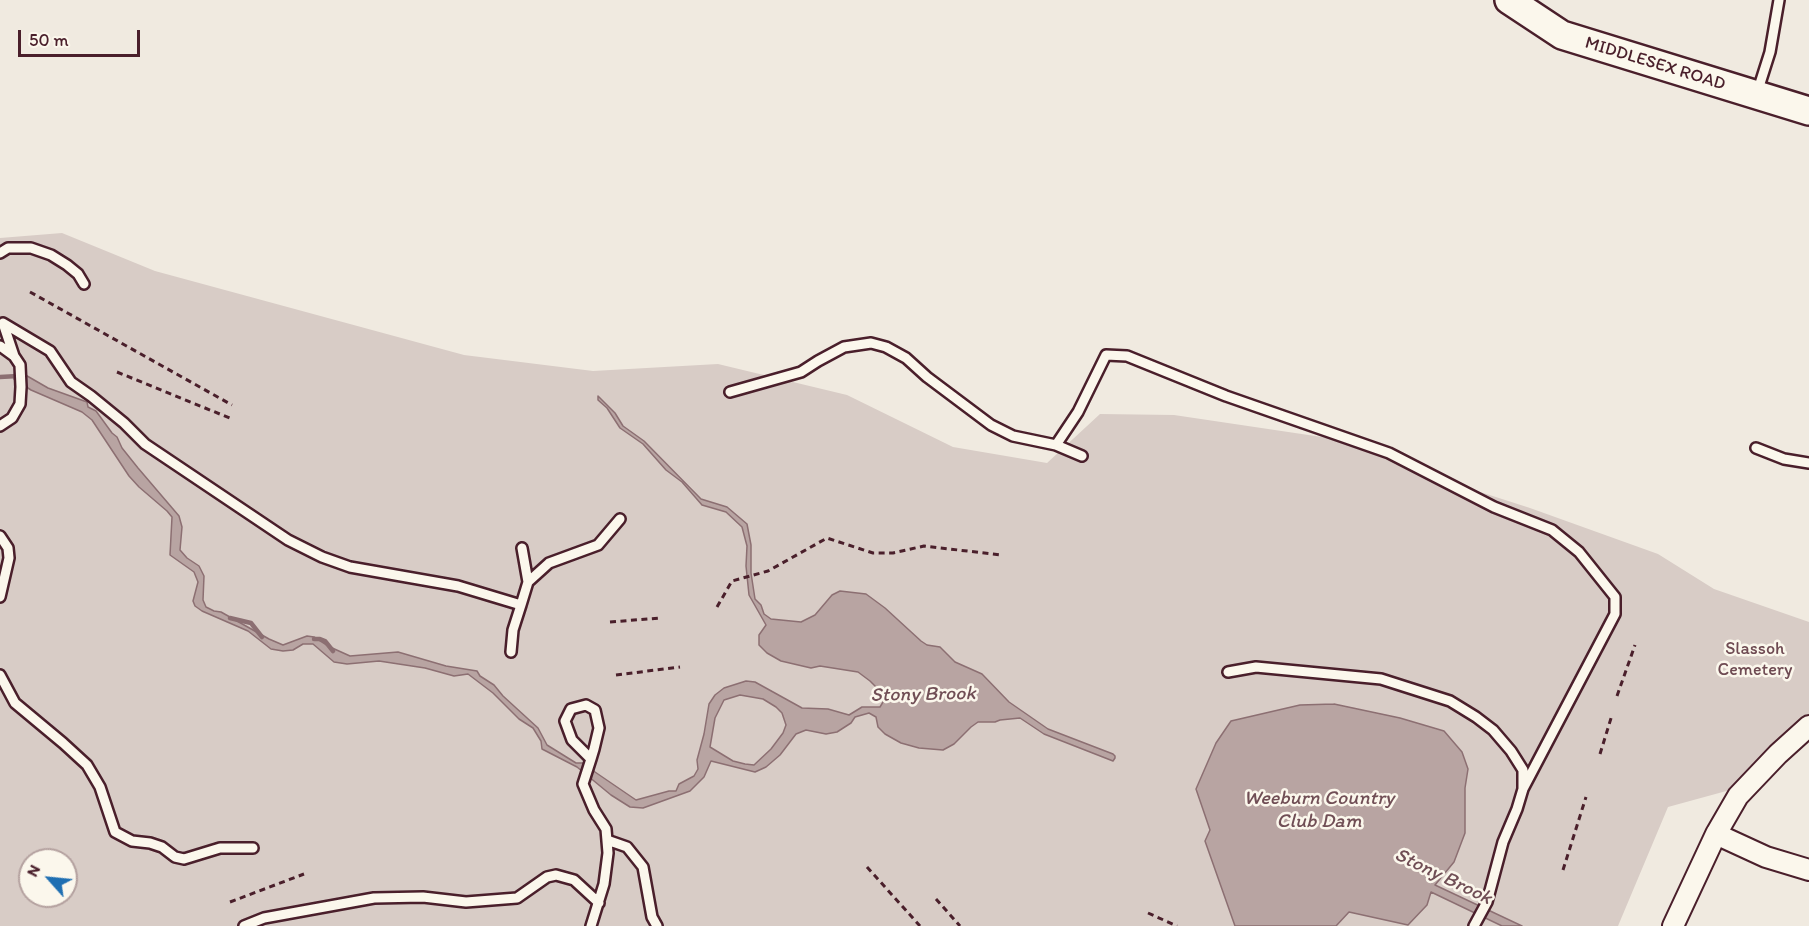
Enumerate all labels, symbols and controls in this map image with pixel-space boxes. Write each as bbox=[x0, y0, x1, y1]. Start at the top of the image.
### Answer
scale bar bbox=[21, 18, 142, 56]
text: 50 m bbox=[29, 29, 69, 51]
street label: MIDDLESEX ROAD bbox=[1582, 32, 1728, 96]
park label: Slassoh Cemetery bbox=[1718, 638, 1792, 680]
water label: Stony Brook bbox=[870, 682, 976, 708]
water label: Weeburn Country Club Dam bbox=[1244, 787, 1394, 834]
water label: Stony Brook bbox=[1391, 843, 1495, 911]
north arrow bbox=[18, 848, 78, 908]
text: N bbox=[22, 861, 44, 880]

